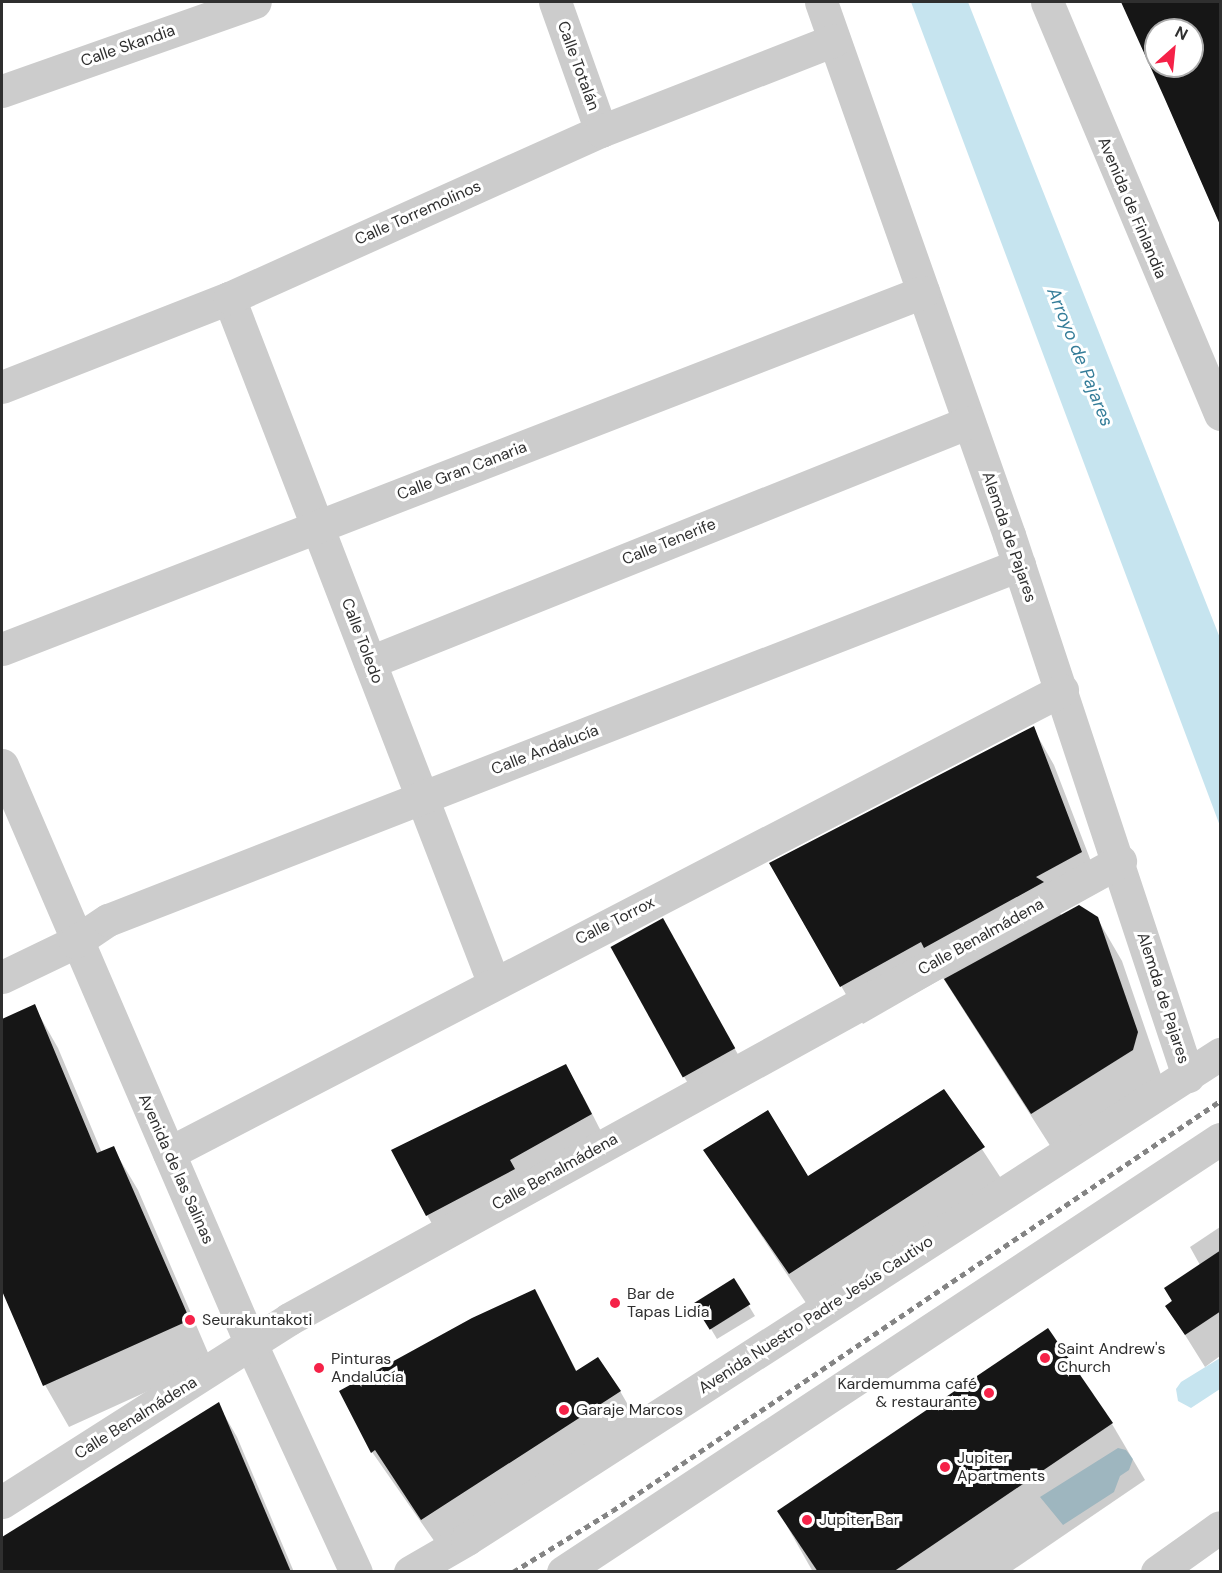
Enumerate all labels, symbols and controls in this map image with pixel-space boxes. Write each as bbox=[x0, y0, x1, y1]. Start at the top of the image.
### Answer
north arrow bbox=[1144, 18, 1204, 78]
street label: Calle Totalán bbox=[553, 19, 603, 113]
street label: Calle Skandia bbox=[78, 21, 178, 71]
text: N bbox=[1172, 21, 1191, 45]
street label: Avenida de Finlandia bbox=[1093, 134, 1171, 282]
street label: Calle Torremolinos bbox=[352, 177, 484, 249]
water label: Arroyo de Pajares bbox=[1042, 284, 1118, 430]
street label: Calle Gran Canaria bbox=[394, 437, 530, 505]
street label: Alemda de Pajares bbox=[978, 469, 1040, 605]
street label: Calle Tenerife bbox=[619, 514, 719, 570]
street label: Calle Toledo bbox=[337, 596, 387, 686]
street label: Calle Andalucía bbox=[489, 721, 601, 779]
street label: Calle Torrox bbox=[572, 893, 658, 949]
street label: Calle Benalmádena bbox=[915, 894, 1047, 980]
street label: Alemda de Pajares bbox=[1133, 930, 1193, 1066]
street label: Avenida de las Salinas bbox=[134, 1091, 218, 1247]
street label: Calle Benalmádena bbox=[489, 1129, 621, 1215]
street label: Avenida Nuestro Padre Jesús Cautivo bbox=[695, 1232, 937, 1398]
place label: Bar de Tapas Lidia bbox=[627, 1284, 709, 1322]
marker: Bar de Tapas Lidia bbox=[608, 1296, 622, 1310]
place label: Seurakuntakoti bbox=[202, 1310, 312, 1330]
marker: Seurakuntakoti bbox=[183, 1313, 197, 1327]
place label: Saint Andrew's Church bbox=[1057, 1339, 1166, 1377]
place label: Pinturas Andalucía bbox=[331, 1349, 404, 1387]
marker: Saint Andrew's Church bbox=[1038, 1351, 1052, 1365]
marker: Pinturas Andalucía bbox=[312, 1361, 326, 1375]
street label: Calle Benalmádena bbox=[71, 1373, 201, 1463]
place label: Kardemumma café & restaurante bbox=[838, 1374, 977, 1412]
marker: Kardemumma café & restaurante bbox=[982, 1386, 996, 1400]
place label: Garaje Marcos bbox=[576, 1400, 683, 1420]
marker: Garaje Marcos bbox=[557, 1403, 571, 1417]
place label: Jupiter Apartments bbox=[957, 1448, 1045, 1486]
marker: Jupiter Apartments bbox=[938, 1460, 952, 1474]
place label: Jupiter Bar bbox=[819, 1510, 900, 1530]
marker: Jupiter Bar bbox=[800, 1513, 814, 1527]

